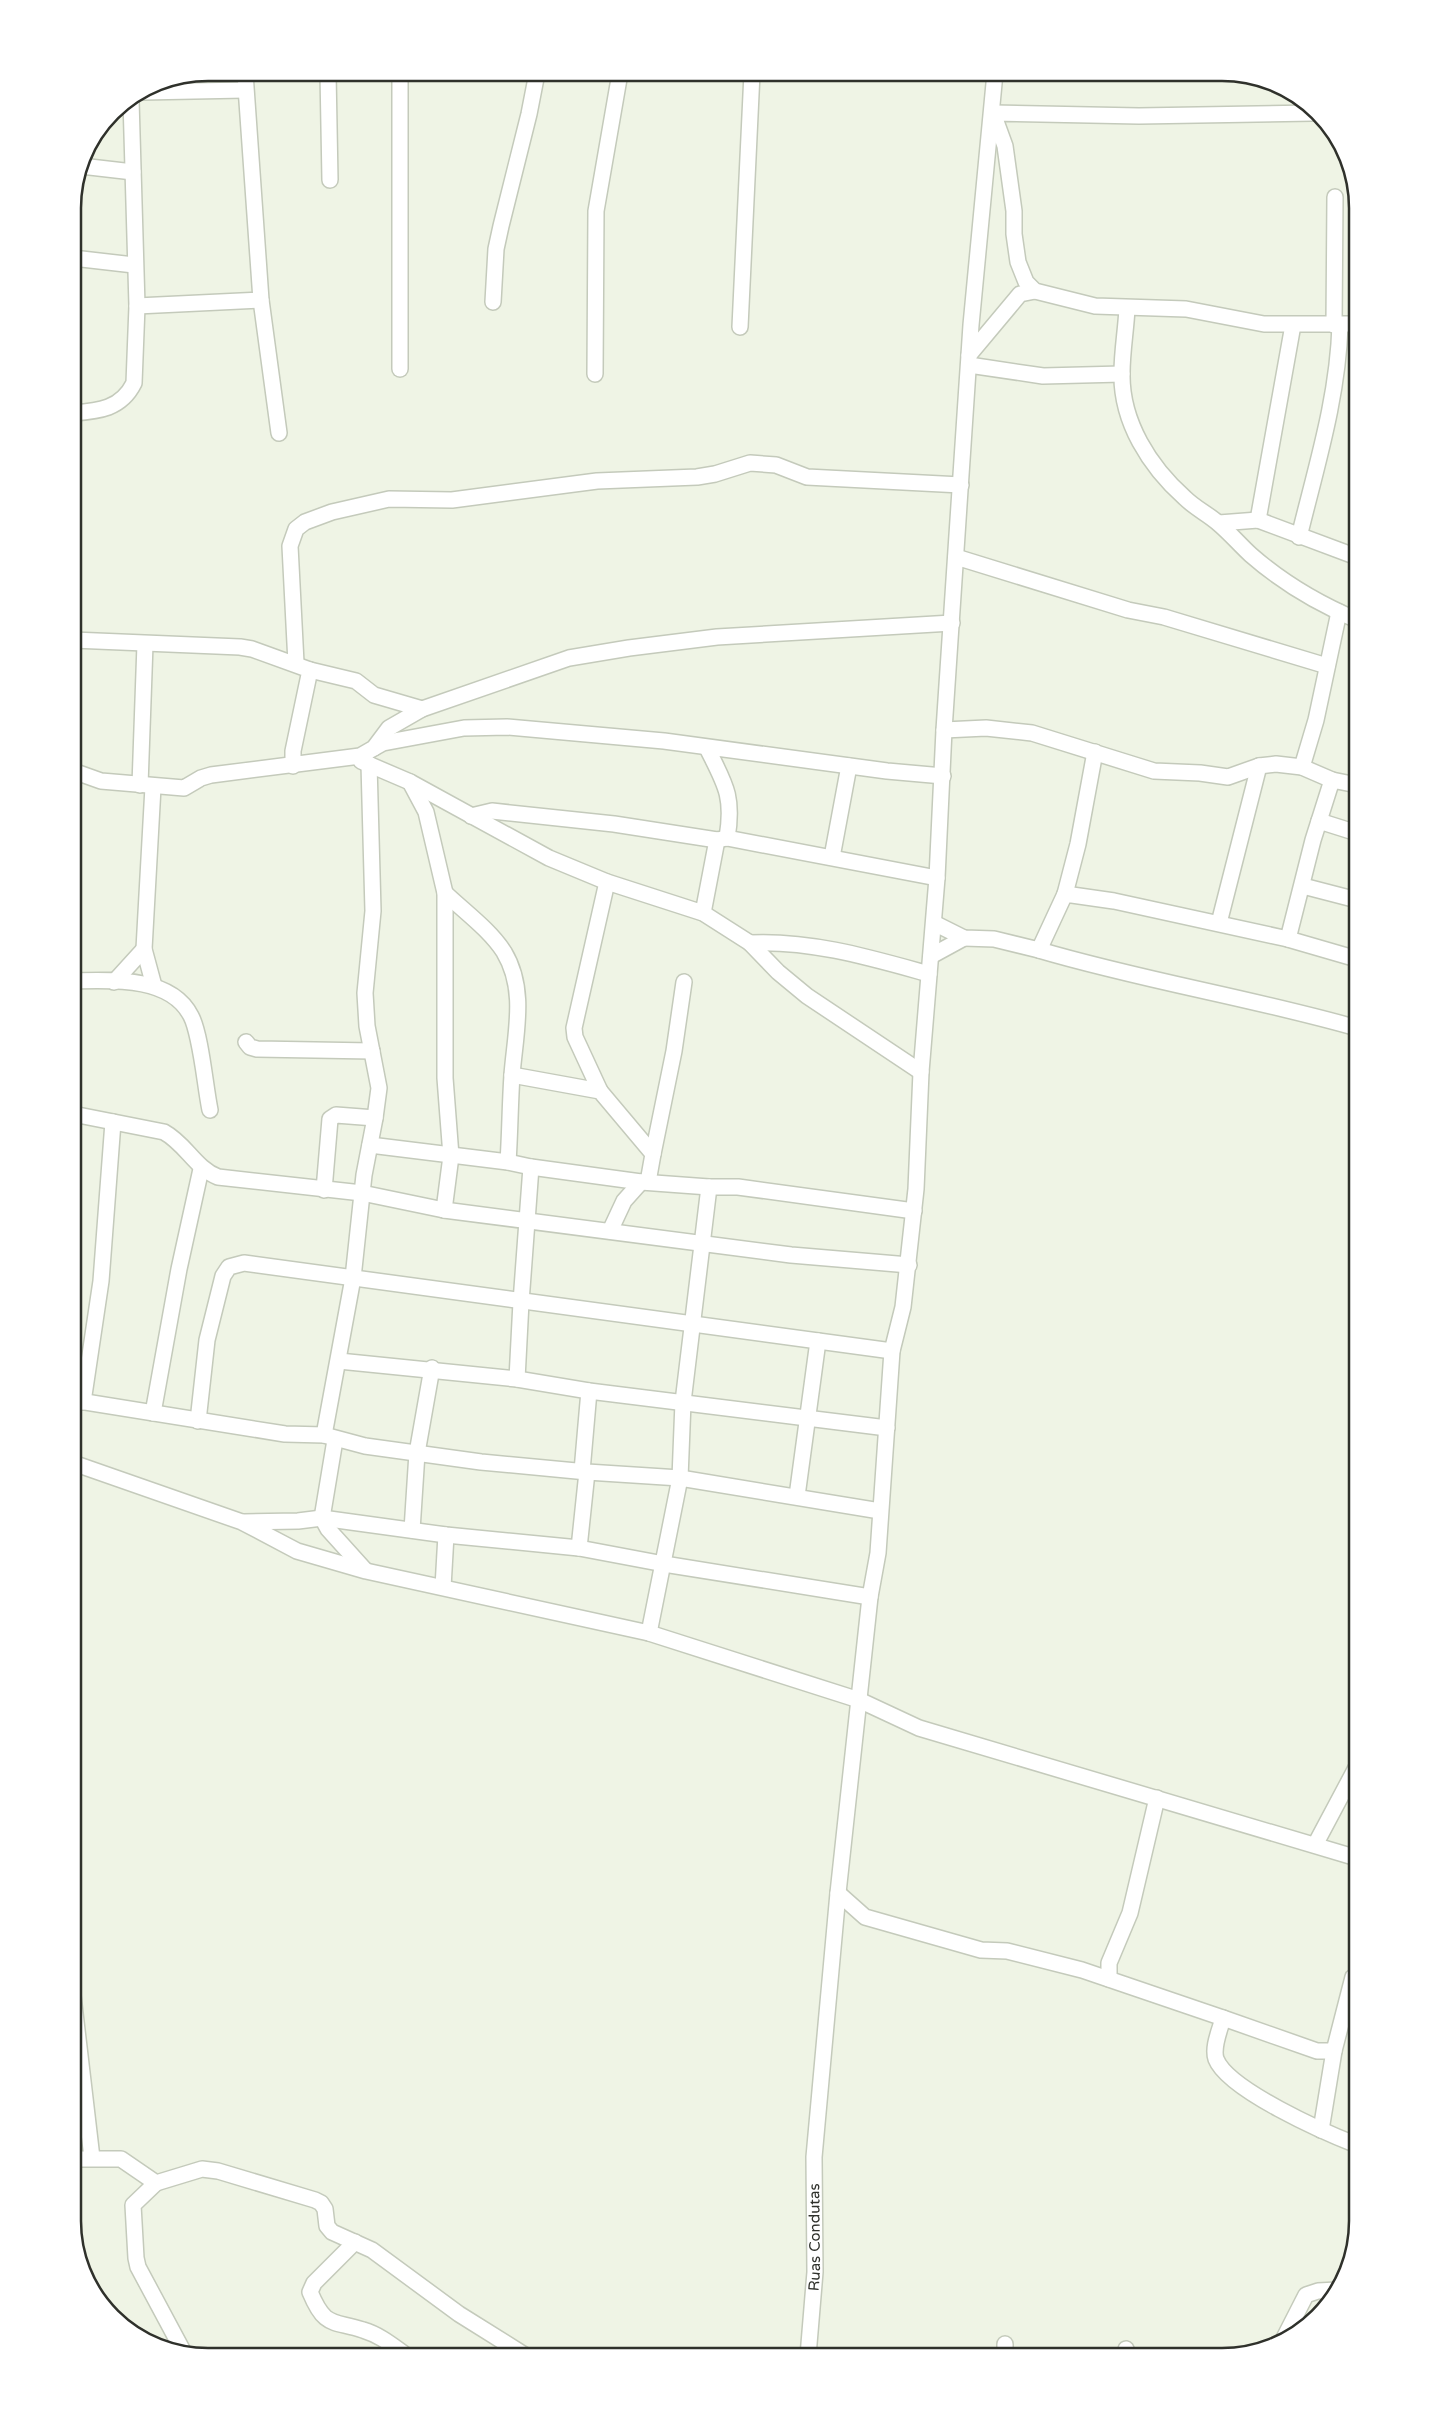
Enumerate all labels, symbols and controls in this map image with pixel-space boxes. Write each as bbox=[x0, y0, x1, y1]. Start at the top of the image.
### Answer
street label: Ruas Condutas bbox=[804, 2183, 824, 2292]

